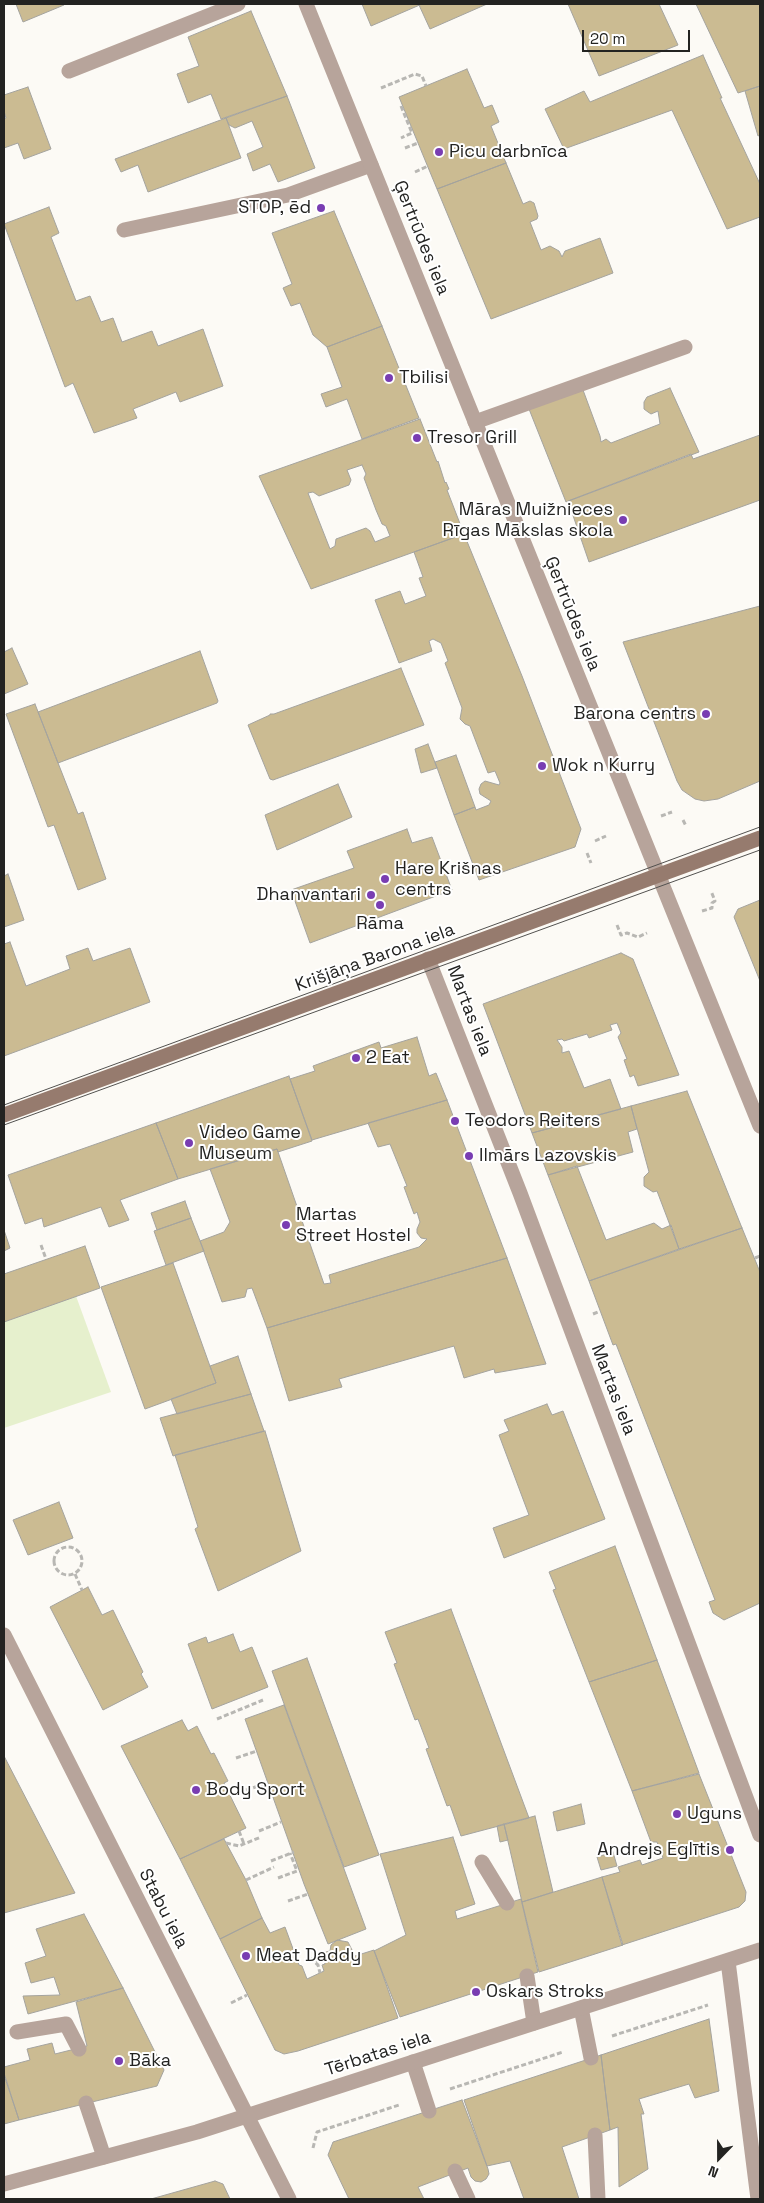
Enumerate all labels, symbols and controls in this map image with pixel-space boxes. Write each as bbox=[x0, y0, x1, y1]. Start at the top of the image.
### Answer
scale bar bbox=[584, 20, 692, 52]
text: 20 m bbox=[590, 29, 625, 48]
place label: Picu darbnīca bbox=[449, 141, 568, 163]
marker: Picu darbnīca bbox=[433, 146, 445, 158]
street label: Ģertrūdes iela bbox=[388, 178, 454, 298]
place label: STOP, ēd bbox=[238, 197, 311, 219]
marker: STOP, ēd bbox=[315, 202, 327, 214]
place label: Tbilisi bbox=[399, 367, 448, 389]
marker: Tbilisi bbox=[383, 372, 395, 384]
place label: Tresor Grill bbox=[427, 427, 517, 449]
marker: Tresor Grill bbox=[411, 432, 423, 444]
place label: Māras Muižnieces Rīgas Mākslas skola bbox=[442, 499, 613, 542]
marker: Māras Muižnieces Rīgas Mākslas skola bbox=[617, 514, 629, 526]
street label: Ģertrūdes iela bbox=[539, 554, 605, 674]
place label: Barona centrs bbox=[574, 703, 696, 725]
marker: Barona centrs bbox=[700, 708, 712, 720]
place label: Wok n Kurry bbox=[552, 755, 655, 777]
marker: Wok n Kurry bbox=[536, 760, 548, 772]
place label: Hare Krišnas centrs bbox=[395, 858, 501, 901]
marker: Hare Krišnas centrs bbox=[379, 873, 391, 885]
place label: Dhanvantari bbox=[257, 884, 361, 906]
marker: Dhanvantari bbox=[365, 889, 377, 901]
marker: Rāma bbox=[374, 899, 386, 911]
place label: Rāma bbox=[356, 913, 404, 935]
street label: Krišjāņa Barona iela bbox=[292, 919, 458, 997]
street label: Martas iela bbox=[442, 963, 496, 1059]
place label: 2 Eat bbox=[366, 1047, 410, 1069]
marker: 2 Eat bbox=[350, 1052, 362, 1064]
place label: Teodors Reiters bbox=[465, 1110, 600, 1132]
marker: Teodors Reiters bbox=[449, 1115, 461, 1127]
place label: Video Game Museum bbox=[199, 1122, 301, 1164]
marker: Video Game Museum bbox=[183, 1137, 195, 1149]
place label: Ilmārs Lazovskis bbox=[479, 1145, 617, 1167]
marker: Ilmārs Lazovskis bbox=[463, 1150, 475, 1162]
place label: Martas Street Hostel bbox=[296, 1204, 411, 1246]
marker: Martas Street Hostel bbox=[280, 1219, 292, 1231]
street label: Martas iela bbox=[586, 1342, 640, 1438]
place label: Body Sport bbox=[206, 1779, 305, 1801]
marker: Body Sport bbox=[190, 1784, 202, 1796]
place label: Uguns bbox=[687, 1803, 742, 1825]
marker: Uguns bbox=[671, 1808, 683, 1820]
place label: Andrejs Eglītis bbox=[597, 1839, 720, 1861]
marker: Andrejs Eglītis bbox=[724, 1844, 736, 1856]
street label: Stabu iela bbox=[134, 1865, 192, 1953]
place label: Meat Daddy bbox=[256, 1945, 361, 1967]
marker: Meat Daddy bbox=[240, 1950, 252, 1962]
place label: Oskars Stroks bbox=[486, 1981, 604, 2003]
marker: Oskars Stroks bbox=[470, 1986, 482, 1998]
street label: Tērbatas iela bbox=[322, 2027, 434, 2081]
place label: Bāka bbox=[129, 2050, 171, 2072]
marker: Bāka bbox=[113, 2055, 125, 2067]
north arrow bbox=[694, 2133, 744, 2183]
text: N bbox=[706, 2162, 721, 2182]

